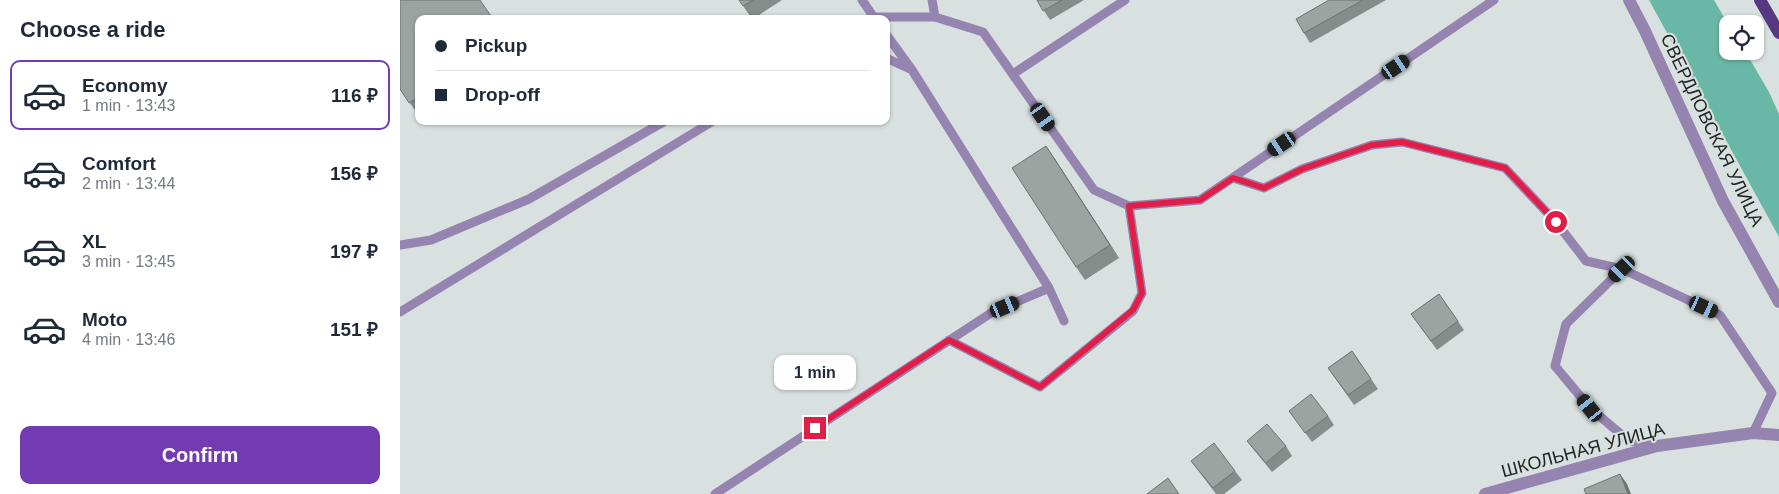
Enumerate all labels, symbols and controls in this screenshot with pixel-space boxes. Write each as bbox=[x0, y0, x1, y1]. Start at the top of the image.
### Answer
map controls bbox=[1719, 15, 1764, 60]
button: locate bbox=[1719, 15, 1764, 60]
text: Choose a ride bbox=[20, 17, 165, 42]
street label: СВЕРДЛОВСКАЯ УЛИЦА bbox=[1657, 31, 1767, 229]
text: Pickup bbox=[465, 35, 527, 56]
car bbox=[1379, 52, 1412, 82]
icon: car bbox=[22, 73, 67, 118]
text: Economy bbox=[82, 75, 168, 96]
text: Drop-off bbox=[465, 84, 540, 105]
text: 116 ₽ bbox=[331, 85, 378, 106]
text: 1 min · 13:43 bbox=[82, 97, 175, 114]
car bbox=[1028, 100, 1057, 134]
car bbox=[1265, 129, 1298, 159]
icon: car bbox=[22, 151, 67, 196]
text: Comfort bbox=[82, 153, 156, 174]
text: 156 ₽ bbox=[330, 163, 378, 184]
text: 2 min · 13:44 bbox=[82, 175, 175, 192]
route start bbox=[1545, 211, 1567, 233]
icon: car bbox=[22, 229, 67, 274]
text: XL bbox=[82, 231, 106, 252]
text: 197 ₽ bbox=[330, 241, 378, 262]
text: 3 min · 13:45 bbox=[82, 253, 175, 270]
car bbox=[1606, 253, 1638, 285]
car bbox=[988, 294, 1021, 320]
car bbox=[1687, 294, 1720, 320]
icon: car bbox=[22, 307, 67, 352]
text: Moto bbox=[82, 309, 127, 330]
text: 151 ₽ bbox=[330, 319, 378, 340]
text: 4 min · 13:46 bbox=[82, 331, 175, 348]
callout: 1 min bbox=[774, 356, 856, 390]
text: 1 min bbox=[794, 364, 836, 381]
car bbox=[1574, 392, 1605, 424]
route end bbox=[804, 417, 826, 439]
street label: ШКОЛЬНАЯ УЛИЦА bbox=[1499, 419, 1667, 481]
button: Confirm bbox=[20, 426, 380, 484]

